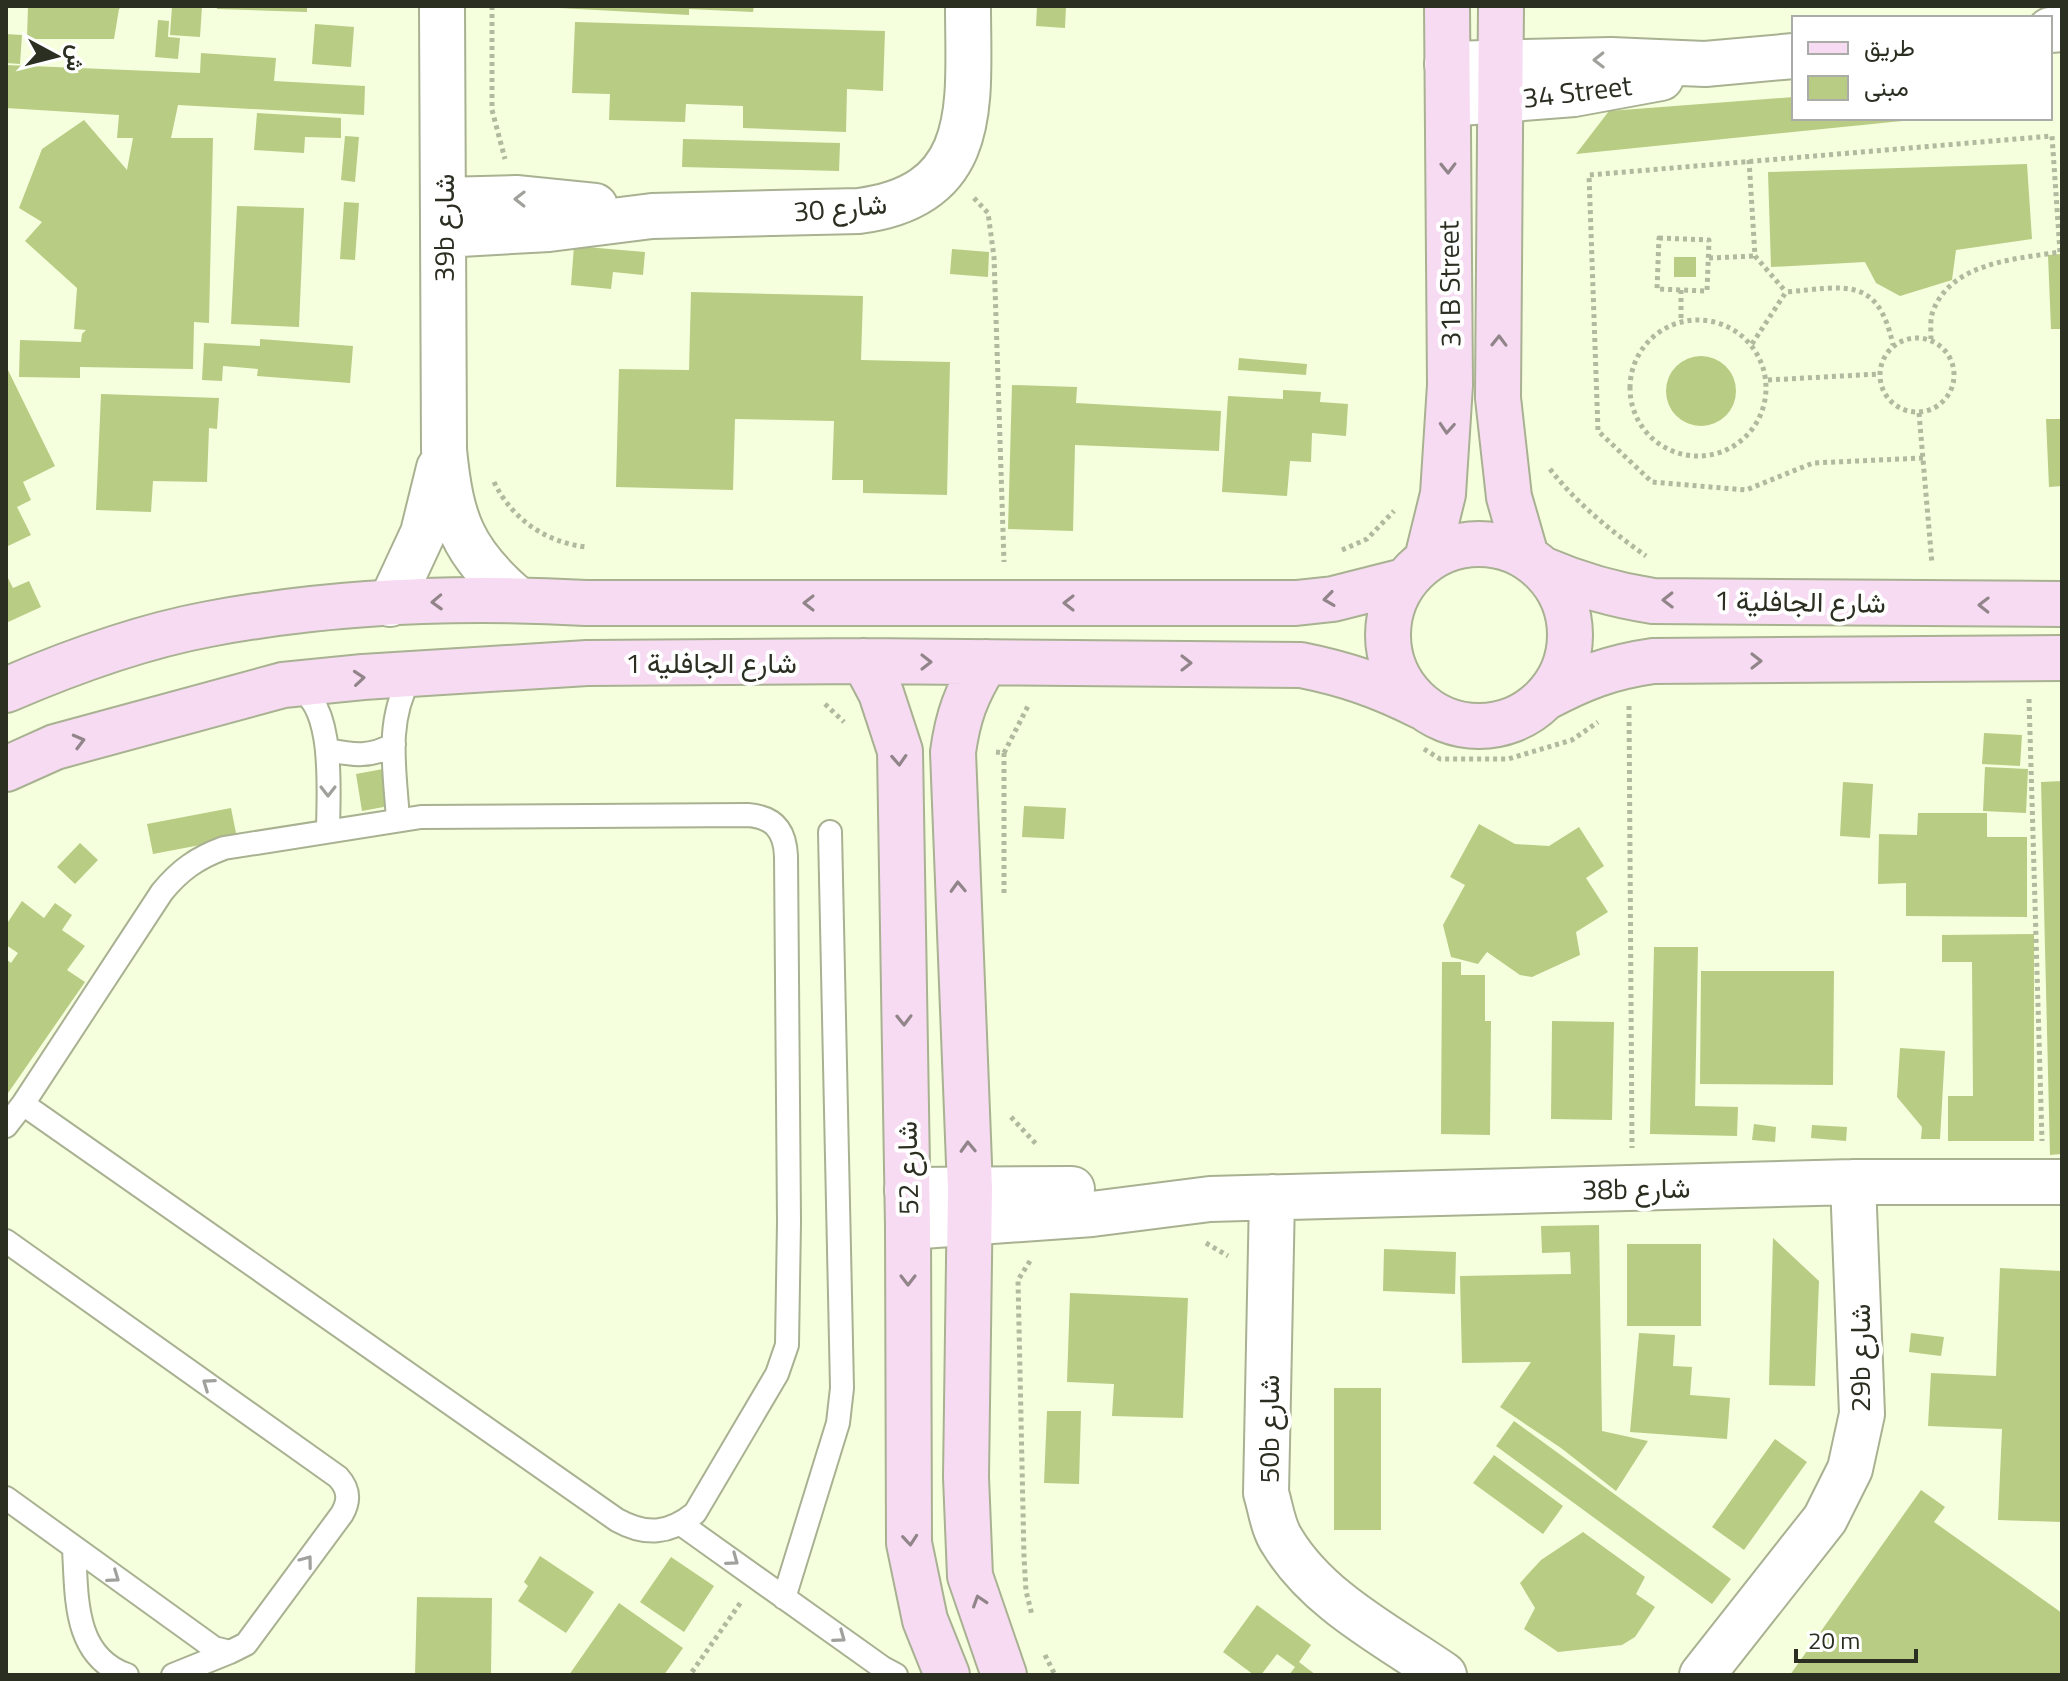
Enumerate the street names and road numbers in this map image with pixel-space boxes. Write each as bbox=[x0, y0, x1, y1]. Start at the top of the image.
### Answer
street label: 34 Street bbox=[1520, 63, 1634, 119]
street label: 39b شارع bbox=[422, 174, 465, 282]
street label: شارع 30 bbox=[791, 181, 889, 233]
street label: 31B Street bbox=[1426, 220, 1472, 348]
street label: شارع الجافلية 1 bbox=[1714, 578, 1886, 624]
street label: شارع الجافلية 1 bbox=[625, 641, 797, 684]
street label: شارع 52 bbox=[885, 1121, 929, 1215]
street label: 38b شارع bbox=[1581, 1166, 1691, 1210]
street label: 29b شارع bbox=[1838, 1304, 1881, 1412]
street label: 50b شارع bbox=[1247, 1375, 1290, 1483]

